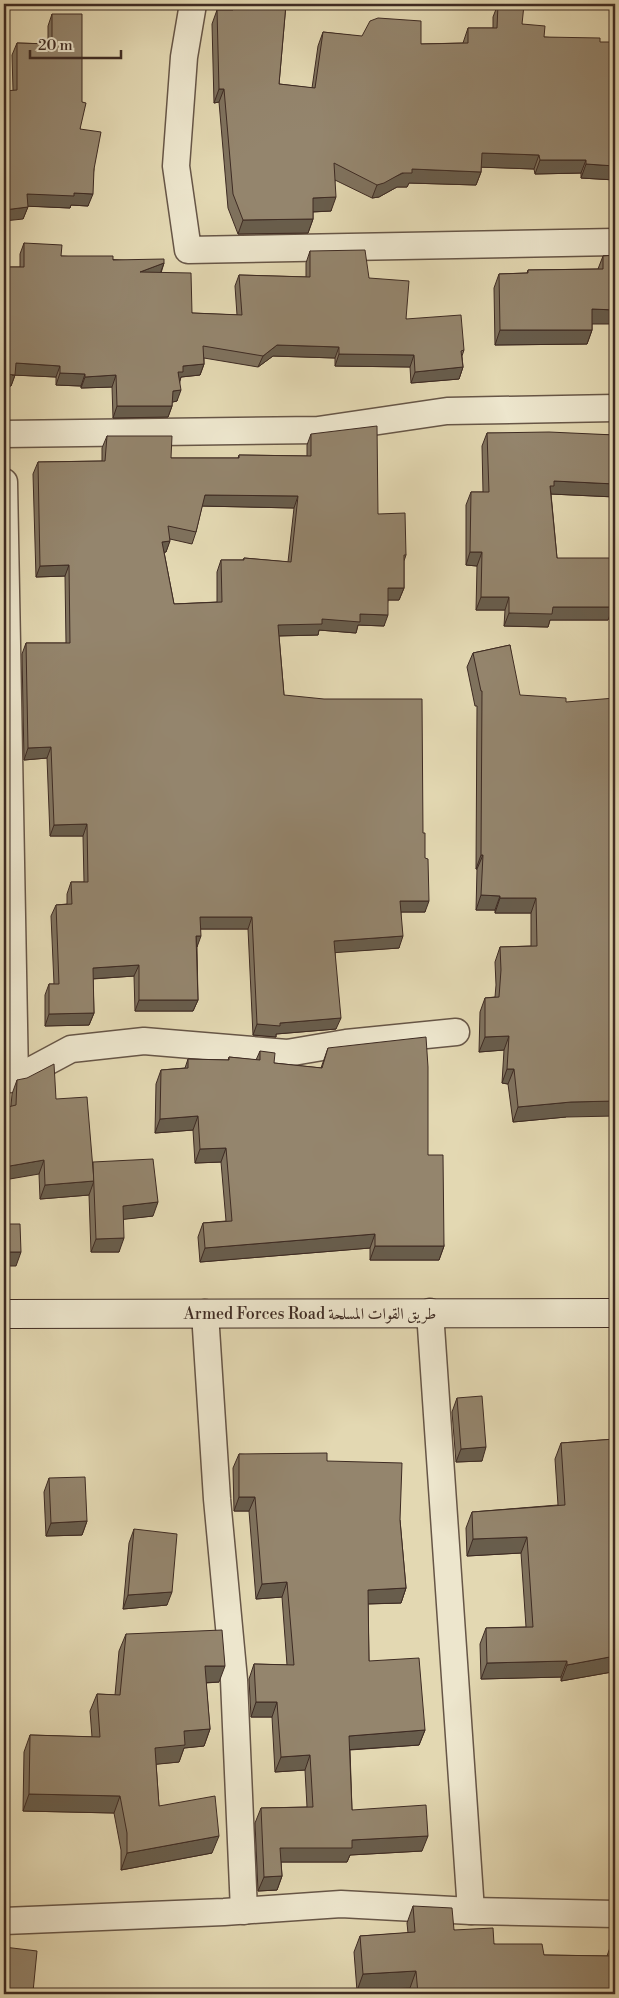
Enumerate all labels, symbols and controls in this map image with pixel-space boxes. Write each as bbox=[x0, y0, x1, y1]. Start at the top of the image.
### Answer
scale bar bbox=[30, 28, 121, 60]
text: 20 m bbox=[38, 36, 73, 55]
street label: Armed Forces Road طريق القوات المسلحة bbox=[183, 1304, 436, 1324]

